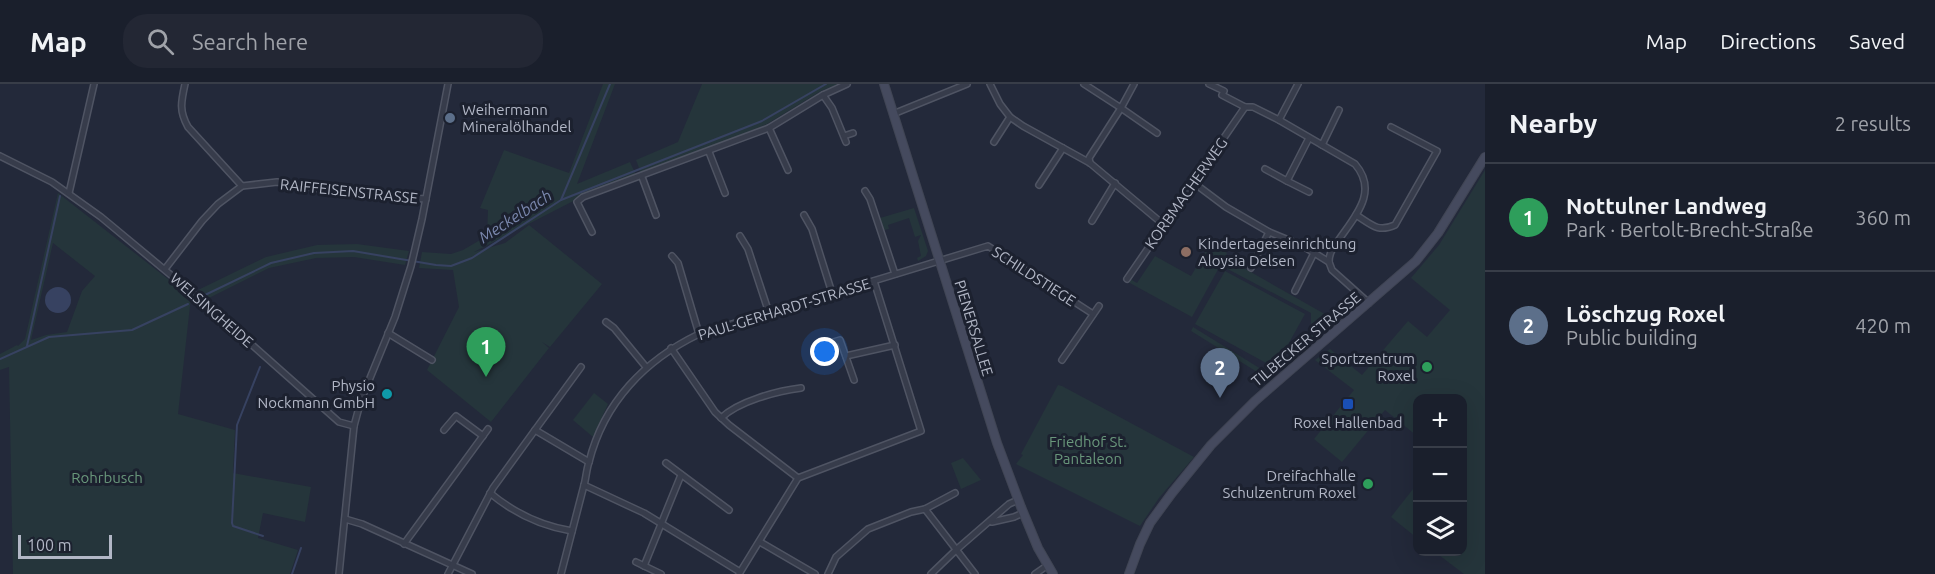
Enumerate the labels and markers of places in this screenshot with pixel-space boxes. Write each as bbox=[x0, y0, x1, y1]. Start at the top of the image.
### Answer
place label: Weihermann Mineralölhandel bbox=[462, 101, 571, 135]
marker: Weihermann Mineralölhandel bbox=[443, 111, 457, 125]
place label: Kindertageseinrichtung Aloysia Delsen bbox=[1198, 235, 1356, 269]
marker: Kindertageseinrichtung Aloysia Delsen bbox=[1179, 245, 1193, 259]
pin: 1 bbox=[466, 328, 506, 377]
pin: 2 bbox=[1200, 348, 1240, 398]
place label: Sportzentrum Roxel bbox=[1321, 350, 1415, 384]
marker: Sportzentrum Roxel bbox=[1420, 360, 1434, 374]
place label: Physio Nockmann GmbH bbox=[258, 377, 375, 411]
marker: Physio Nockmann GmbH bbox=[380, 387, 394, 401]
marker: Roxel Hallenbad bbox=[1341, 397, 1355, 411]
place label: Roxel Hallenbad bbox=[1293, 414, 1403, 431]
place label: Dreifachhalle Schulzentrum Roxel bbox=[1222, 467, 1356, 501]
marker: Dreifachhalle Schulzentrum Roxel bbox=[1361, 477, 1375, 491]

